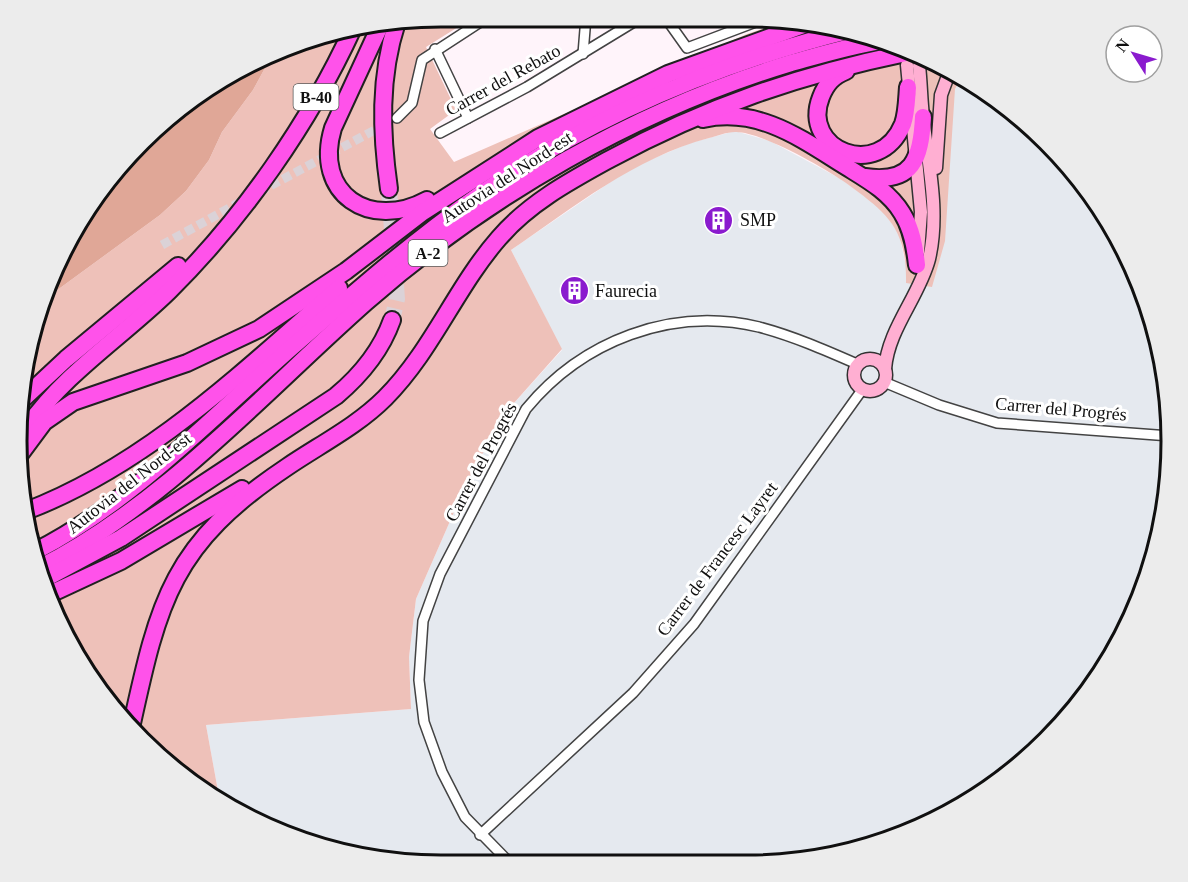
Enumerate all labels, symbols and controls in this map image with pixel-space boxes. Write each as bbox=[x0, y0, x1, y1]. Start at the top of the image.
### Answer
north arrow bbox=[1104, 24, 1164, 84]
text: N bbox=[1112, 35, 1133, 55]
street label: Carrer del Rebato bbox=[442, 40, 564, 120]
road number: B-40 bbox=[294, 84, 338, 110]
street label: Autovia del Nord-est bbox=[438, 127, 576, 227]
building icon: SMP bbox=[703, 204, 735, 236]
place label: SMP bbox=[740, 210, 776, 230]
road number: A-2 bbox=[408, 240, 448, 266]
building icon: Faurecia bbox=[558, 275, 590, 307]
place label: Faurecia bbox=[595, 281, 657, 301]
street label: Carrer del Progrés bbox=[994, 393, 1128, 425]
street label: Carrer del Progrés bbox=[441, 399, 521, 525]
street label: Autovia del Nord-est bbox=[63, 428, 195, 538]
street label: Carrer de Francesc Layret bbox=[653, 478, 781, 640]

